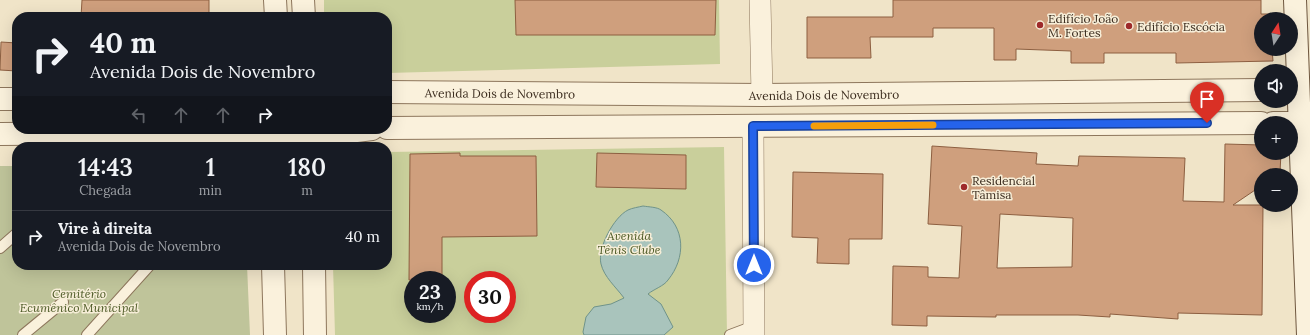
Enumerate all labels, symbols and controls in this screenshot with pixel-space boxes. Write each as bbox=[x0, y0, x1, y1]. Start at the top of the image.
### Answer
place label: Edifício João M. Fortes bbox=[1048, 11, 1118, 40]
north arrow bbox=[1254, 12, 1298, 56]
map controls bbox=[1254, 12, 1298, 212]
place label: Edifício Escócia bbox=[1137, 19, 1225, 34]
marker: Edifício João M. Fortes bbox=[1035, 20, 1045, 30]
marker: Edifício Escócia bbox=[1124, 21, 1134, 31]
text: 40 m bbox=[90, 25, 156, 61]
icon: right bbox=[24, 28, 76, 80]
text: Avenida Dois de Novembro bbox=[90, 60, 315, 83]
button: sound bbox=[1254, 64, 1298, 108]
pin bbox=[1190, 82, 1224, 123]
street label: Avenida Dois de Novembro bbox=[424, 85, 575, 101]
street label: Avenida Dois de Novembro bbox=[748, 86, 899, 103]
icon: arrive bbox=[1196, 88, 1218, 110]
icon: left bbox=[128, 104, 150, 126]
icon: ahead bbox=[170, 104, 192, 126]
icon: ahead bbox=[212, 104, 234, 126]
icon: right bbox=[254, 104, 276, 126]
button: + bbox=[1254, 116, 1298, 160]
text: 14:43 bbox=[78, 152, 133, 183]
text: 1 bbox=[206, 152, 215, 183]
text: 180 bbox=[288, 152, 326, 183]
button: − bbox=[1254, 168, 1298, 212]
place label: Residencial Tâmisa bbox=[972, 173, 1035, 202]
text: Chegada bbox=[79, 182, 132, 199]
text: min bbox=[199, 182, 222, 199]
text: m bbox=[301, 182, 313, 199]
marker: Residencial Tâmisa bbox=[959, 182, 969, 192]
text: Vire à direita bbox=[58, 219, 152, 238]
icon: right bbox=[24, 226, 46, 248]
text: 40 m bbox=[345, 227, 380, 246]
park label: Avenida Tênis Clube bbox=[598, 228, 661, 257]
text: Avenida Dois de Novembro bbox=[58, 238, 221, 255]
position arrow bbox=[733, 244, 775, 286]
speed limit sign: 30 bbox=[464, 271, 516, 323]
text: 23 bbox=[419, 279, 441, 304]
park label: Cemitério Ecumênico Municipal bbox=[20, 286, 139, 315]
text: km/h bbox=[416, 300, 444, 313]

